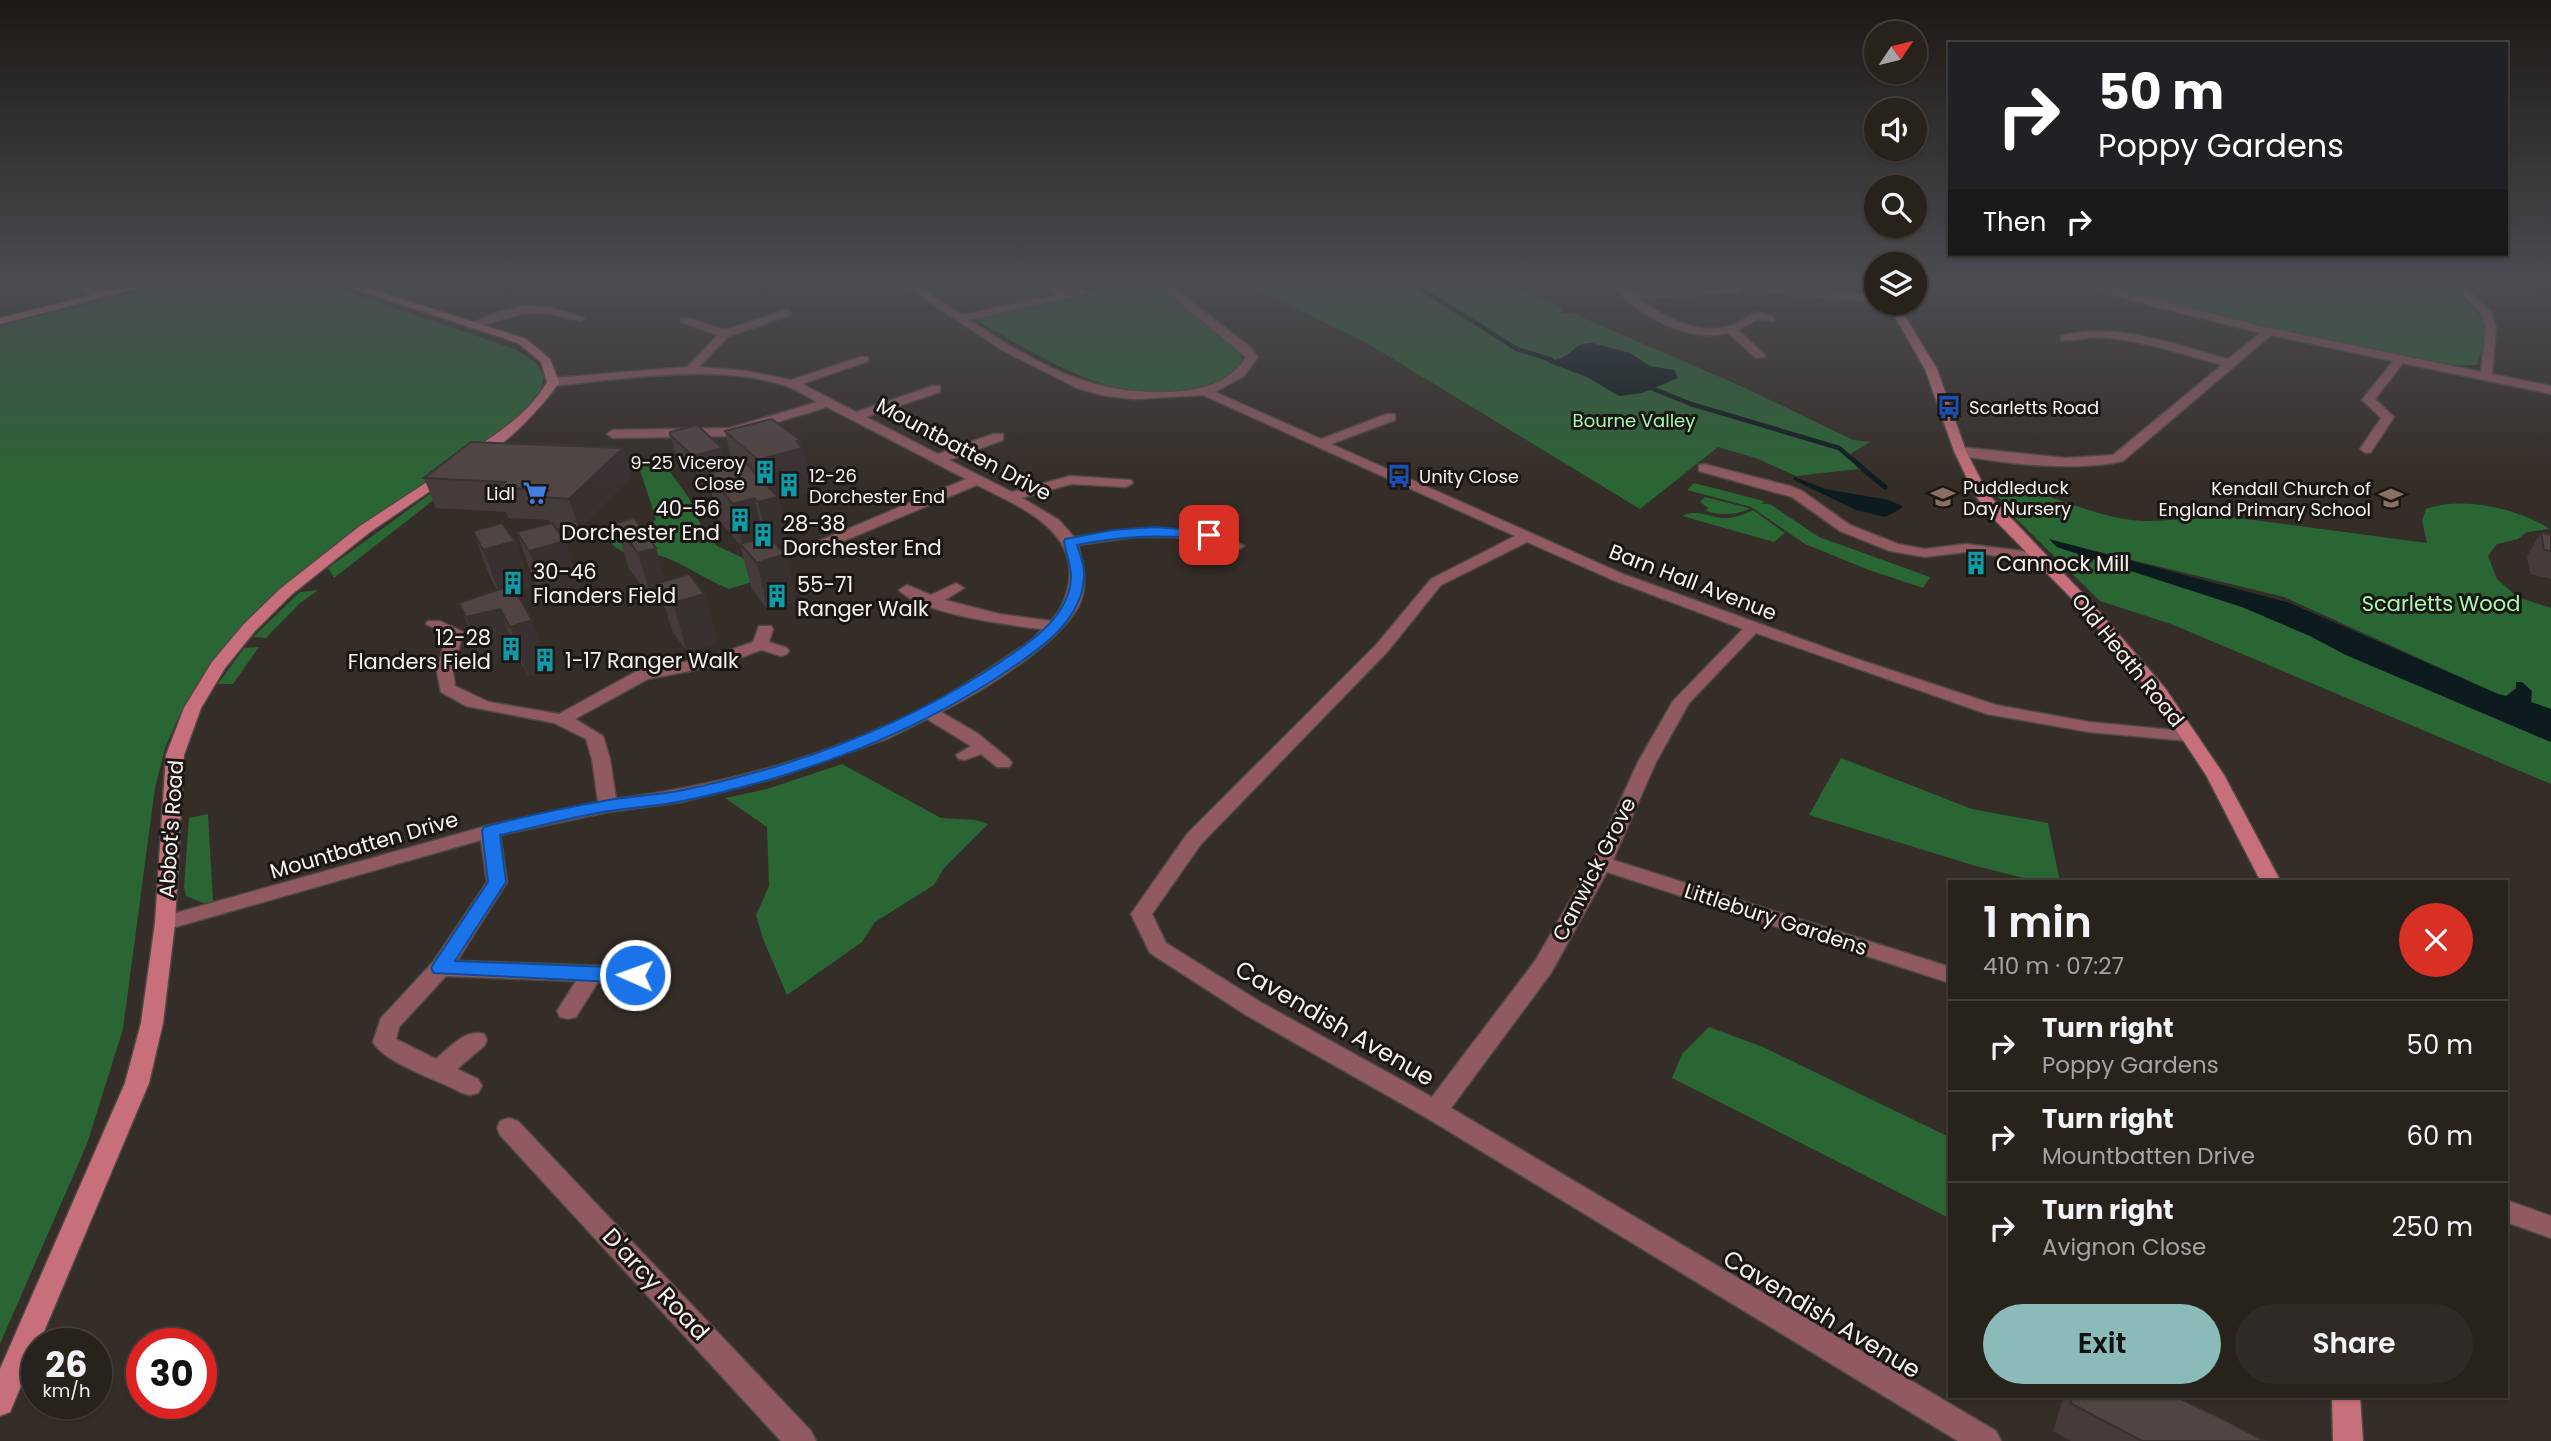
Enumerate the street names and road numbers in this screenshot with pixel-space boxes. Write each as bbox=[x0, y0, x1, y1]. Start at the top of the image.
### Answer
street label: Mountbatten Drive bbox=[871, 391, 1057, 507]
street label: Barn Hall Avenue bbox=[1605, 537, 1781, 627]
street label: Old Heath Road bbox=[2065, 587, 2191, 733]
street label: Abbot's Road bbox=[152, 759, 190, 899]
street label: Canwick Grove bbox=[1545, 792, 1643, 946]
street label: Mountbatten Drive bbox=[267, 804, 461, 886]
street label: Littlebury Gardens bbox=[1681, 876, 1871, 962]
street label: Cavendish Avenue bbox=[1229, 952, 1441, 1094]
street label: D'arcy Road bbox=[595, 1221, 717, 1347]
street label: Cavendish Avenue bbox=[1717, 1242, 1927, 1386]

